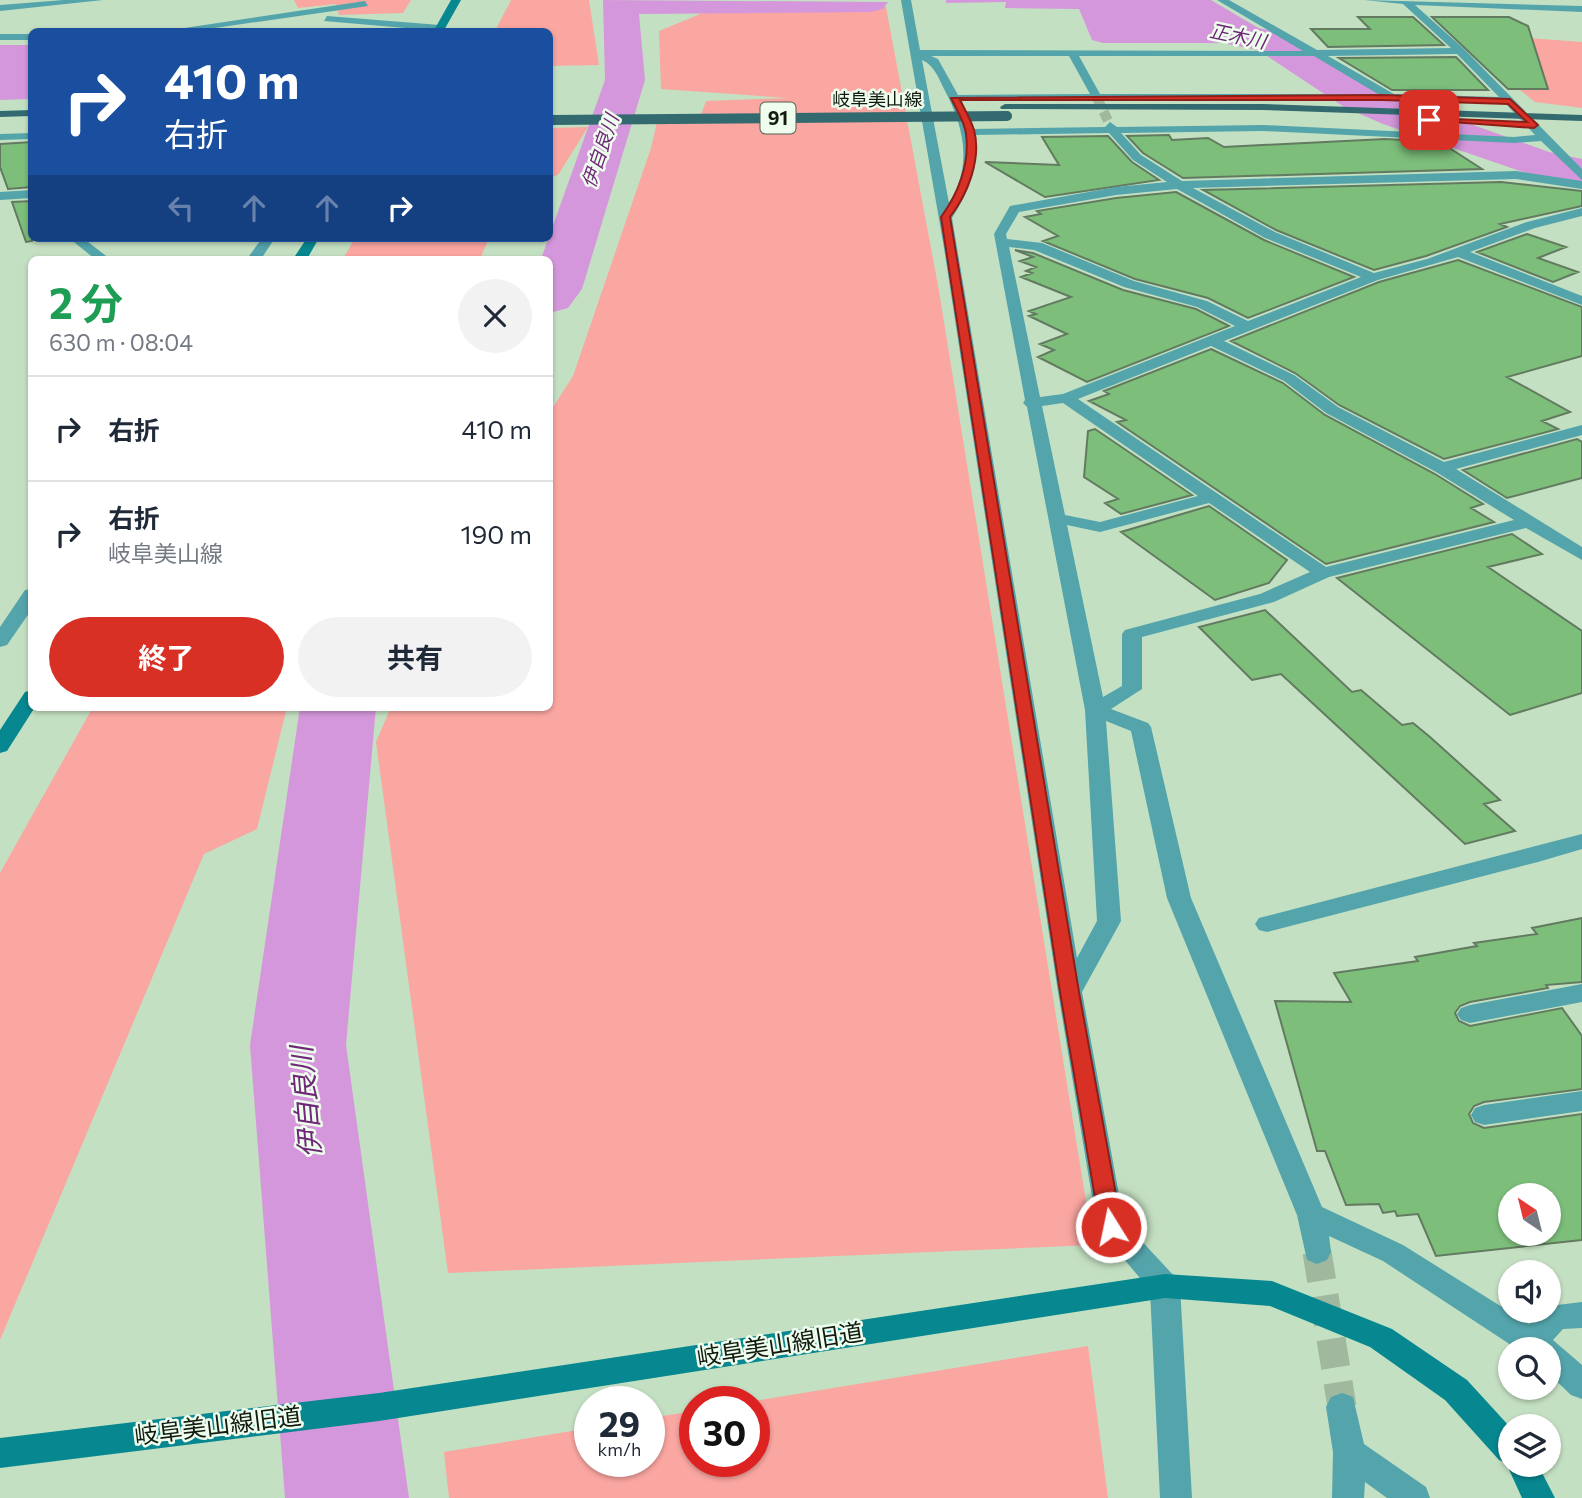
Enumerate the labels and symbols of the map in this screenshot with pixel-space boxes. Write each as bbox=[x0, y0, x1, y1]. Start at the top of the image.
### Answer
water label: 正木川 bbox=[1208, 18, 1270, 53]
street label: 岐阜美山線 bbox=[832, 88, 922, 110]
pin bbox=[1399, 90, 1459, 150]
road number: 91 bbox=[760, 102, 796, 134]
water label: 伊自良川 bbox=[576, 109, 623, 191]
water label: 伊自良川 bbox=[283, 1042, 327, 1159]
north arrow bbox=[1498, 1183, 1561, 1246]
position arrow bbox=[1074, 1190, 1148, 1264]
street label: 岐阜美山線旧道 bbox=[695, 1316, 865, 1371]
speed limit sign: 30 bbox=[679, 1386, 770, 1477]
street label: 岐阜美山線旧道 bbox=[133, 1400, 303, 1449]

